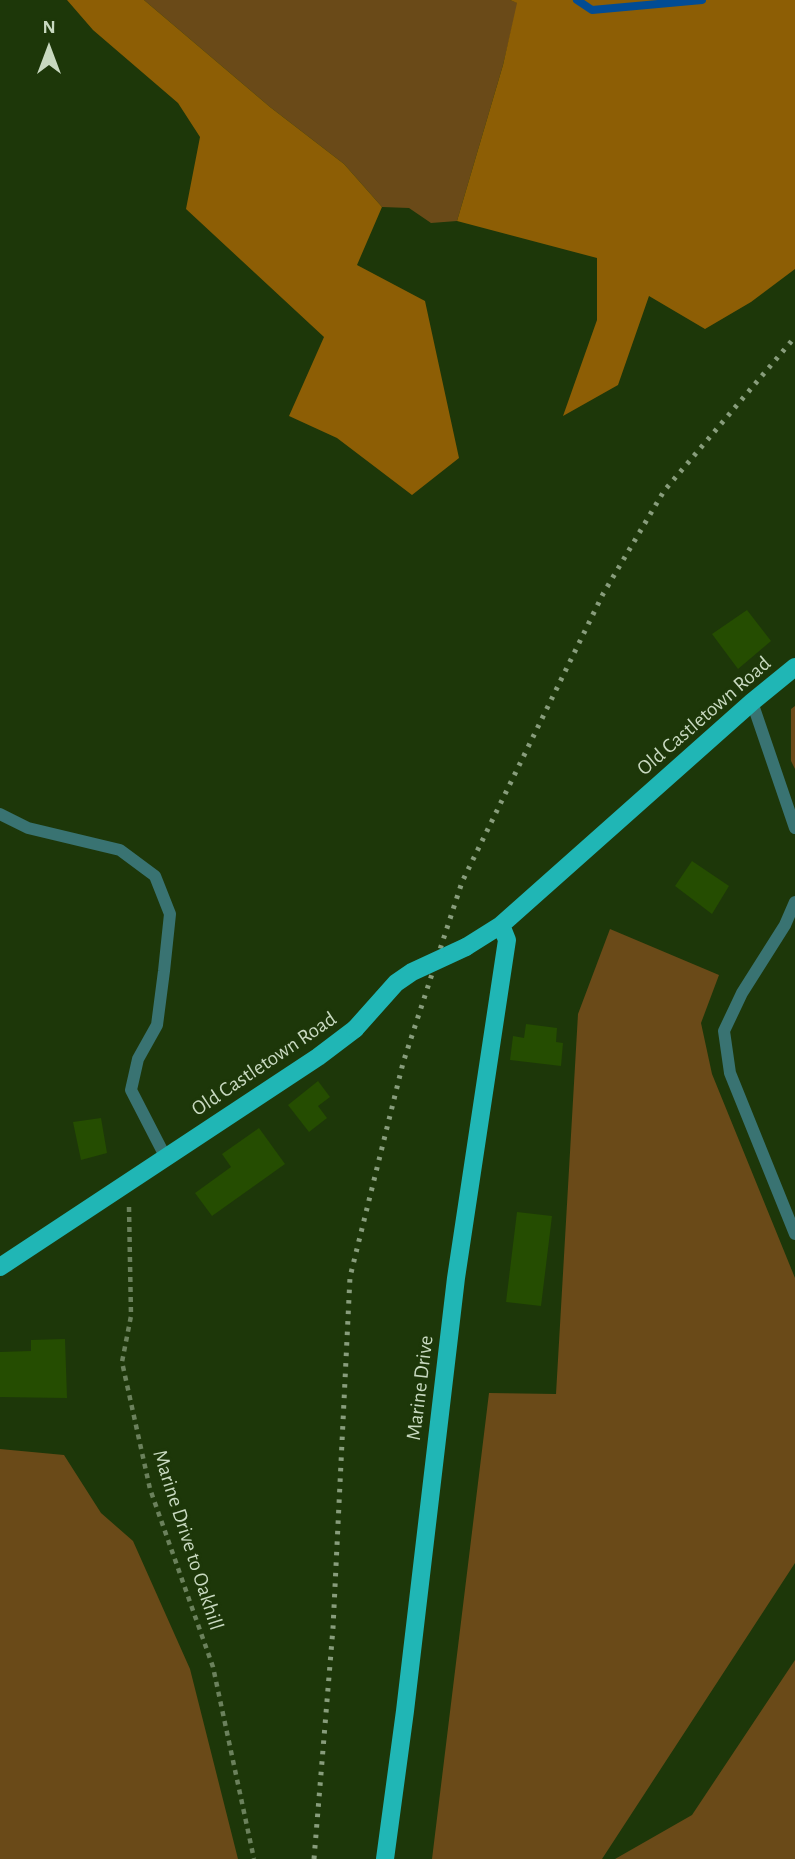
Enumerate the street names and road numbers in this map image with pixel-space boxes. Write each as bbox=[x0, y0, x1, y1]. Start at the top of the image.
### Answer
street label: Old Castletown Road bbox=[632, 651, 776, 781]
street label: Old Castletown Road bbox=[187, 1006, 341, 1122]
street label: Marine Drive bbox=[401, 1334, 439, 1442]
street label: Marine Drive to Oakhill bbox=[147, 1447, 229, 1633]

